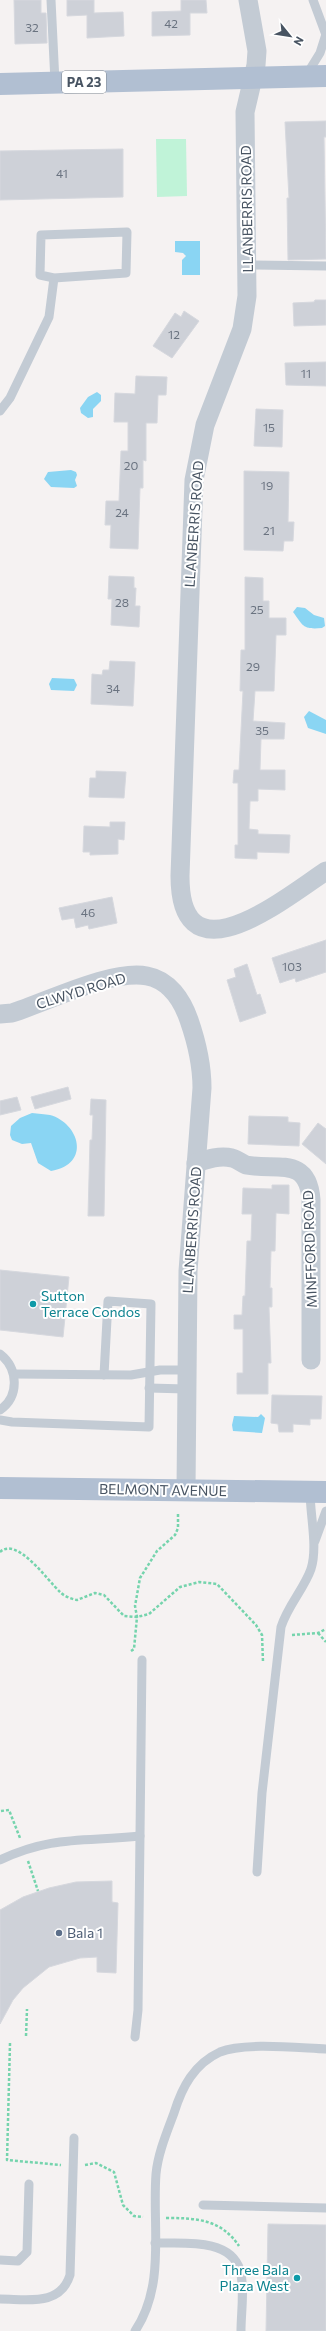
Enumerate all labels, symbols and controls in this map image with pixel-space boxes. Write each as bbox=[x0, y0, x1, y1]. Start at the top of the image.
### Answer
house number: 42 bbox=[164, 16, 178, 30]
north arrow bbox=[270, 16, 310, 56]
house number: 32 bbox=[25, 20, 39, 34]
text: N bbox=[291, 34, 307, 48]
road number: PA 23 bbox=[62, 71, 106, 93]
street label: LLANBERRIS ROAD bbox=[237, 145, 256, 273]
house number: 41 bbox=[56, 166, 68, 180]
house number: 12 bbox=[168, 327, 180, 341]
house number: 11 bbox=[301, 366, 311, 380]
house number: 15 bbox=[263, 420, 275, 434]
house number: 20 bbox=[124, 458, 138, 472]
street label: LLANBERRIS ROAD bbox=[181, 460, 206, 588]
house number: 19 bbox=[261, 478, 273, 492]
house number: 24 bbox=[115, 505, 129, 519]
house number: 21 bbox=[263, 523, 275, 537]
house number: 28 bbox=[115, 595, 129, 609]
house number: 25 bbox=[250, 602, 264, 616]
house number: 29 bbox=[246, 659, 260, 673]
house number: 34 bbox=[106, 681, 120, 695]
house number: 35 bbox=[255, 723, 269, 737]
house number: 46 bbox=[81, 905, 95, 919]
house number: 103 bbox=[282, 959, 302, 973]
street label: CLWYD ROAD bbox=[34, 969, 128, 1012]
street label: LLANBERRIS ROAD bbox=[179, 1166, 204, 1294]
street label: MINFFORD ROAD bbox=[299, 1190, 320, 1308]
place label: Sutton Terrace Condos bbox=[41, 1287, 140, 1320]
marker: Sutton Terrace Condos bbox=[28, 1299, 38, 1309]
street label: BELMONT AVENUE bbox=[99, 1480, 227, 1499]
place label: Bala 1 bbox=[67, 1924, 103, 1941]
marker: Bala 1 bbox=[54, 1928, 64, 1938]
place label: Three Bala Plaza West bbox=[220, 2261, 289, 2294]
marker: Three Bala Plaza West bbox=[292, 2273, 302, 2283]

